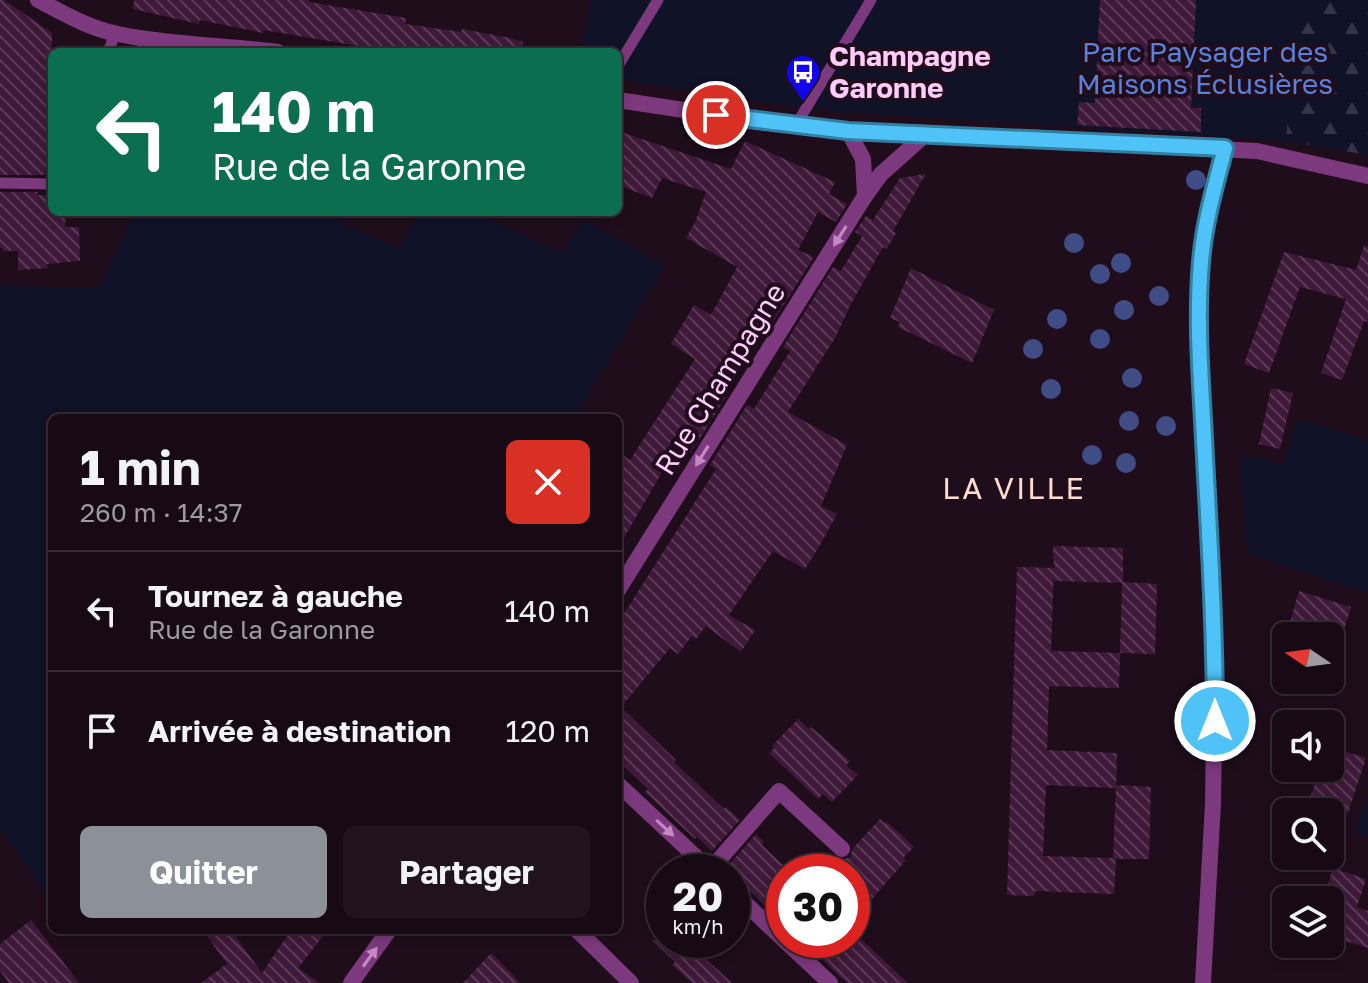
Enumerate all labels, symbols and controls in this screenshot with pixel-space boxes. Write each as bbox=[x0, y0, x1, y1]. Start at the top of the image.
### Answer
park label: Parc Paysager des Maisons Éclusières bbox=[1077, 35, 1333, 100]
place label: Champagne Garonne bbox=[829, 39, 991, 104]
bus stop icon: Champagne Garonne bbox=[784, 53, 822, 103]
text: 140 m bbox=[212, 77, 375, 144]
icon: left bbox=[80, 80, 184, 184]
pin bbox=[682, 81, 750, 149]
icon: arrive bbox=[694, 93, 738, 137]
text: Rue de la Garonne bbox=[212, 145, 526, 188]
one-way arrow bbox=[834, 225, 848, 247]
street label: Rue Champagne bbox=[647, 277, 792, 480]
text: 1 min bbox=[80, 438, 201, 496]
button: close bbox=[506, 440, 590, 524]
one-way arrow bbox=[695, 445, 709, 467]
district label: LA VILLE bbox=[942, 470, 1086, 506]
text: 260 m · 14:37 bbox=[80, 497, 243, 528]
text: Tournez à gauche bbox=[148, 578, 403, 614]
icon: left bbox=[80, 589, 124, 633]
text: 140 m bbox=[505, 593, 590, 629]
text: Rue de la Garonne bbox=[148, 614, 375, 645]
north arrow bbox=[1272, 622, 1344, 694]
map controls bbox=[1272, 622, 1344, 958]
position arrow bbox=[1173, 679, 1257, 763]
icon: arrive bbox=[80, 709, 124, 753]
button: sound bbox=[1272, 710, 1344, 782]
text: Arrivée à destination bbox=[148, 713, 451, 749]
text: 120 m bbox=[505, 713, 590, 749]
button: search bbox=[1272, 798, 1344, 870]
one-way arrow bbox=[655, 818, 674, 836]
button: Quitter bbox=[80, 826, 327, 918]
button: Partager bbox=[343, 826, 590, 918]
speed limit sign: 30 bbox=[766, 854, 870, 958]
text: 20 bbox=[673, 872, 723, 920]
button: layers bbox=[1272, 886, 1344, 958]
text: km/h bbox=[673, 914, 723, 938]
one-way arrow bbox=[362, 946, 377, 967]

